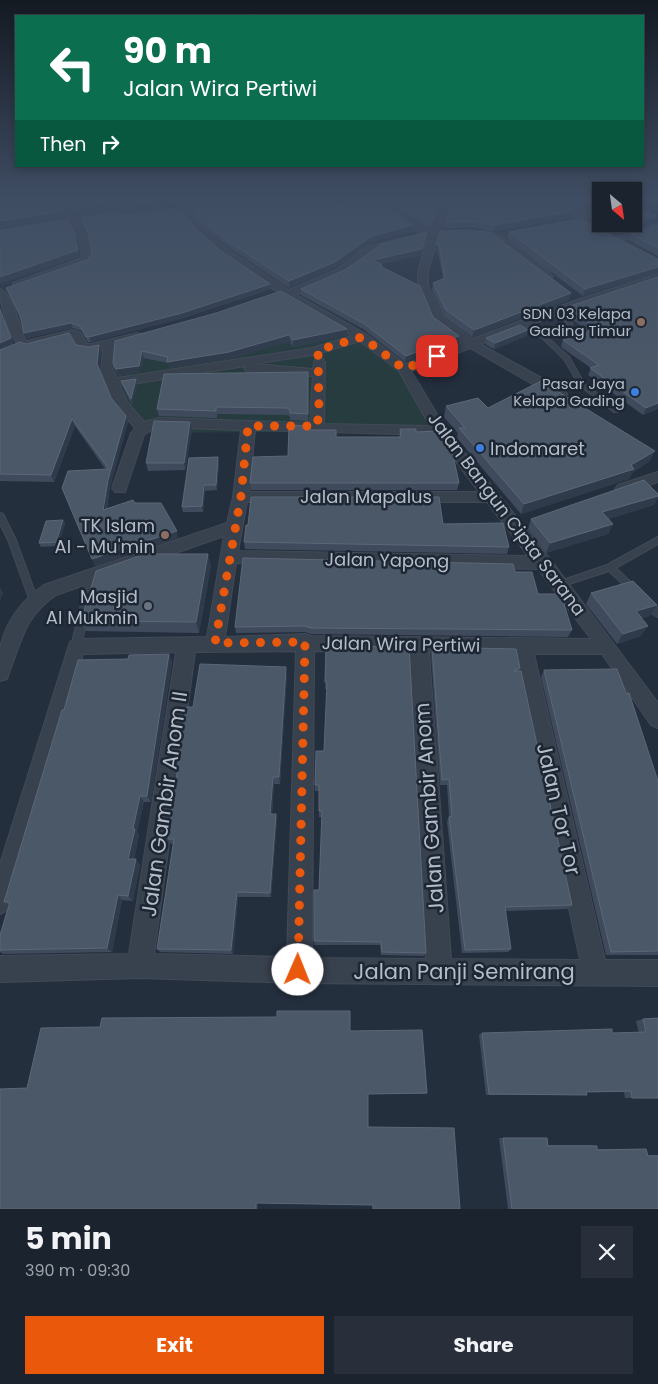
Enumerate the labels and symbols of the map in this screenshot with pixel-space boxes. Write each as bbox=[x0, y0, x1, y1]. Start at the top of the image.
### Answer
north arrow bbox=[592, 182, 642, 232]
place label: SDN 03 Kelapa Gading Timur bbox=[522, 303, 631, 341]
marker: SDN 03 Kelapa Gading Timur bbox=[635, 316, 647, 328]
pin bbox=[416, 335, 458, 377]
place label: Pasar Jaya Kelapa Gading bbox=[513, 373, 625, 411]
marker: Pasar Jaya Kelapa Gading bbox=[629, 386, 641, 398]
street label: Jalan Bangun Cipta Sarana bbox=[422, 407, 592, 621]
place label: Indomaret bbox=[490, 436, 585, 461]
marker: Indomaret bbox=[474, 442, 486, 454]
street label: Jalan Mapalus bbox=[300, 484, 432, 509]
place label: TK Islam Al - Mu'min bbox=[55, 513, 155, 559]
marker: TK Islam Al - Mu'min bbox=[159, 529, 171, 541]
street label: Jalan Yapong bbox=[324, 546, 450, 574]
place label: Masjid Al Mukmin bbox=[46, 584, 138, 630]
marker: Masjid Al Mukmin bbox=[142, 600, 154, 612]
street label: Jalan Wira Pertiwi bbox=[321, 630, 481, 658]
street label: Jalan Gambir Anom II bbox=[134, 689, 194, 919]
street label: Jalan Gambir Anom bbox=[407, 702, 451, 914]
street label: Jalan Tor Tor bbox=[530, 740, 588, 878]
position arrow bbox=[271, 943, 323, 995]
street label: Jalan Panji Semirang bbox=[353, 957, 575, 986]

